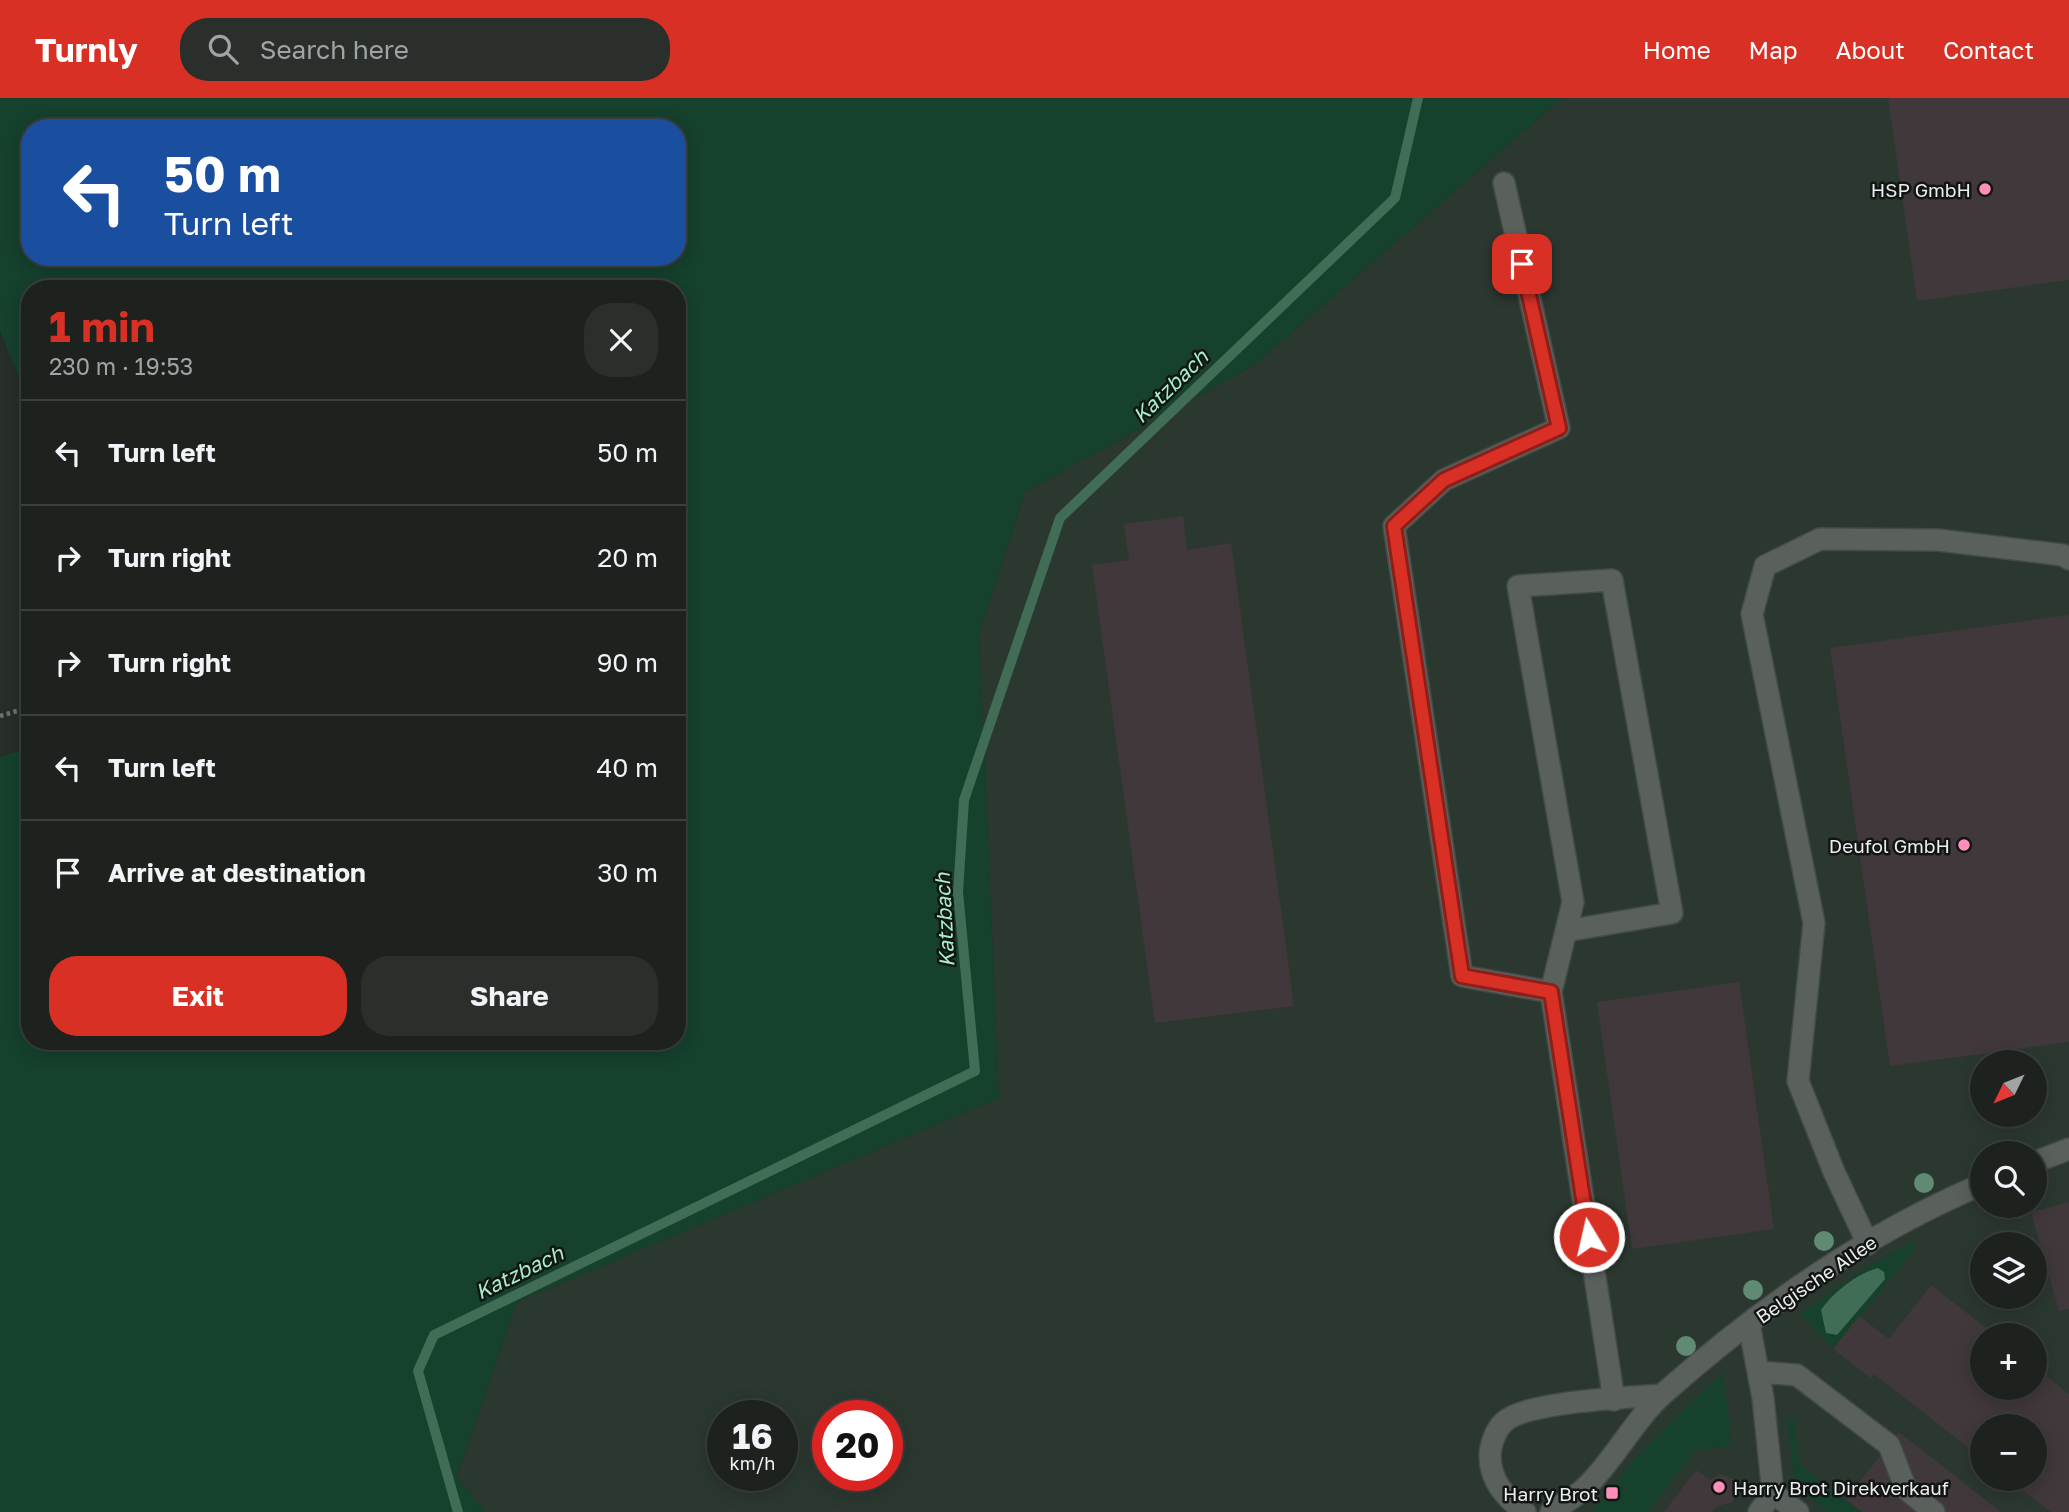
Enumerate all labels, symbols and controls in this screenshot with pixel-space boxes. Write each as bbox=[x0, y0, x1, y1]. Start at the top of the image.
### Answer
search box bbox=[180, 18, 670, 81]
text: Turnly bbox=[35, 30, 138, 69]
icon: search bbox=[204, 30, 242, 68]
text: Search here bbox=[260, 34, 409, 65]
text: Home bbox=[1643, 35, 1711, 64]
text: Map bbox=[1749, 35, 1798, 64]
text: About bbox=[1836, 35, 1905, 64]
text: Contact bbox=[1943, 35, 2034, 64]
text: 50 m bbox=[164, 144, 281, 203]
icon: left bbox=[49, 147, 140, 238]
place label: HSP GmbH bbox=[1871, 178, 1971, 201]
marker: HSP GmbH bbox=[1977, 181, 1993, 197]
text: Turn left bbox=[164, 204, 293, 242]
pin bbox=[1492, 234, 1552, 294]
icon: arrive bbox=[1503, 245, 1541, 283]
text: 1 min bbox=[49, 301, 155, 351]
button: close bbox=[584, 303, 658, 377]
water label: Katzbach bbox=[1127, 343, 1214, 428]
text: 230 m · 19:53 bbox=[49, 352, 193, 380]
icon: left bbox=[49, 434, 87, 472]
text: Turn left bbox=[108, 437, 216, 468]
text: 50 m bbox=[597, 437, 658, 468]
icon: right bbox=[49, 539, 87, 577]
text: Turn right bbox=[108, 542, 231, 573]
text: 20 m bbox=[597, 542, 658, 573]
icon: right bbox=[49, 644, 87, 682]
text: Turn right bbox=[108, 647, 231, 678]
text: 90 m bbox=[597, 647, 658, 678]
icon: left bbox=[49, 749, 87, 787]
text: Turn left bbox=[108, 752, 216, 783]
text: 40 m bbox=[597, 752, 658, 783]
place label: Deufol GmbH bbox=[1829, 834, 1950, 857]
marker: Deufol GmbH bbox=[1956, 837, 1972, 853]
icon: arrive bbox=[49, 854, 87, 892]
text: Arrive at destination bbox=[108, 857, 366, 888]
text: 30 m bbox=[597, 857, 658, 888]
water label: Katzbach bbox=[928, 871, 959, 968]
button: Exit bbox=[49, 956, 347, 1036]
button: Share bbox=[361, 956, 658, 1036]
north arrow bbox=[1970, 1050, 2048, 1127]
map controls bbox=[1970, 1050, 2047, 1491]
button: search bbox=[1970, 1141, 2047, 1218]
position arrow bbox=[1552, 1200, 1626, 1274]
street label: Belgische Allee bbox=[1751, 1230, 1881, 1328]
button: layers bbox=[1970, 1232, 2047, 1309]
water label: Katzbach bbox=[471, 1239, 568, 1304]
button: + bbox=[1970, 1323, 2047, 1400]
speed limit sign: 20 bbox=[812, 1400, 903, 1491]
button: − bbox=[1970, 1414, 2047, 1491]
text: 16 bbox=[732, 1415, 773, 1457]
text: km/h bbox=[730, 1452, 775, 1474]
place label: Harry Brot Direkverkauf bbox=[1733, 1476, 1949, 1499]
marker: Harry Brot Direkverkauf bbox=[1711, 1479, 1727, 1495]
place label: Harry Brot bbox=[1503, 1482, 1598, 1505]
marker: Harry Brot bbox=[1604, 1485, 1620, 1501]

